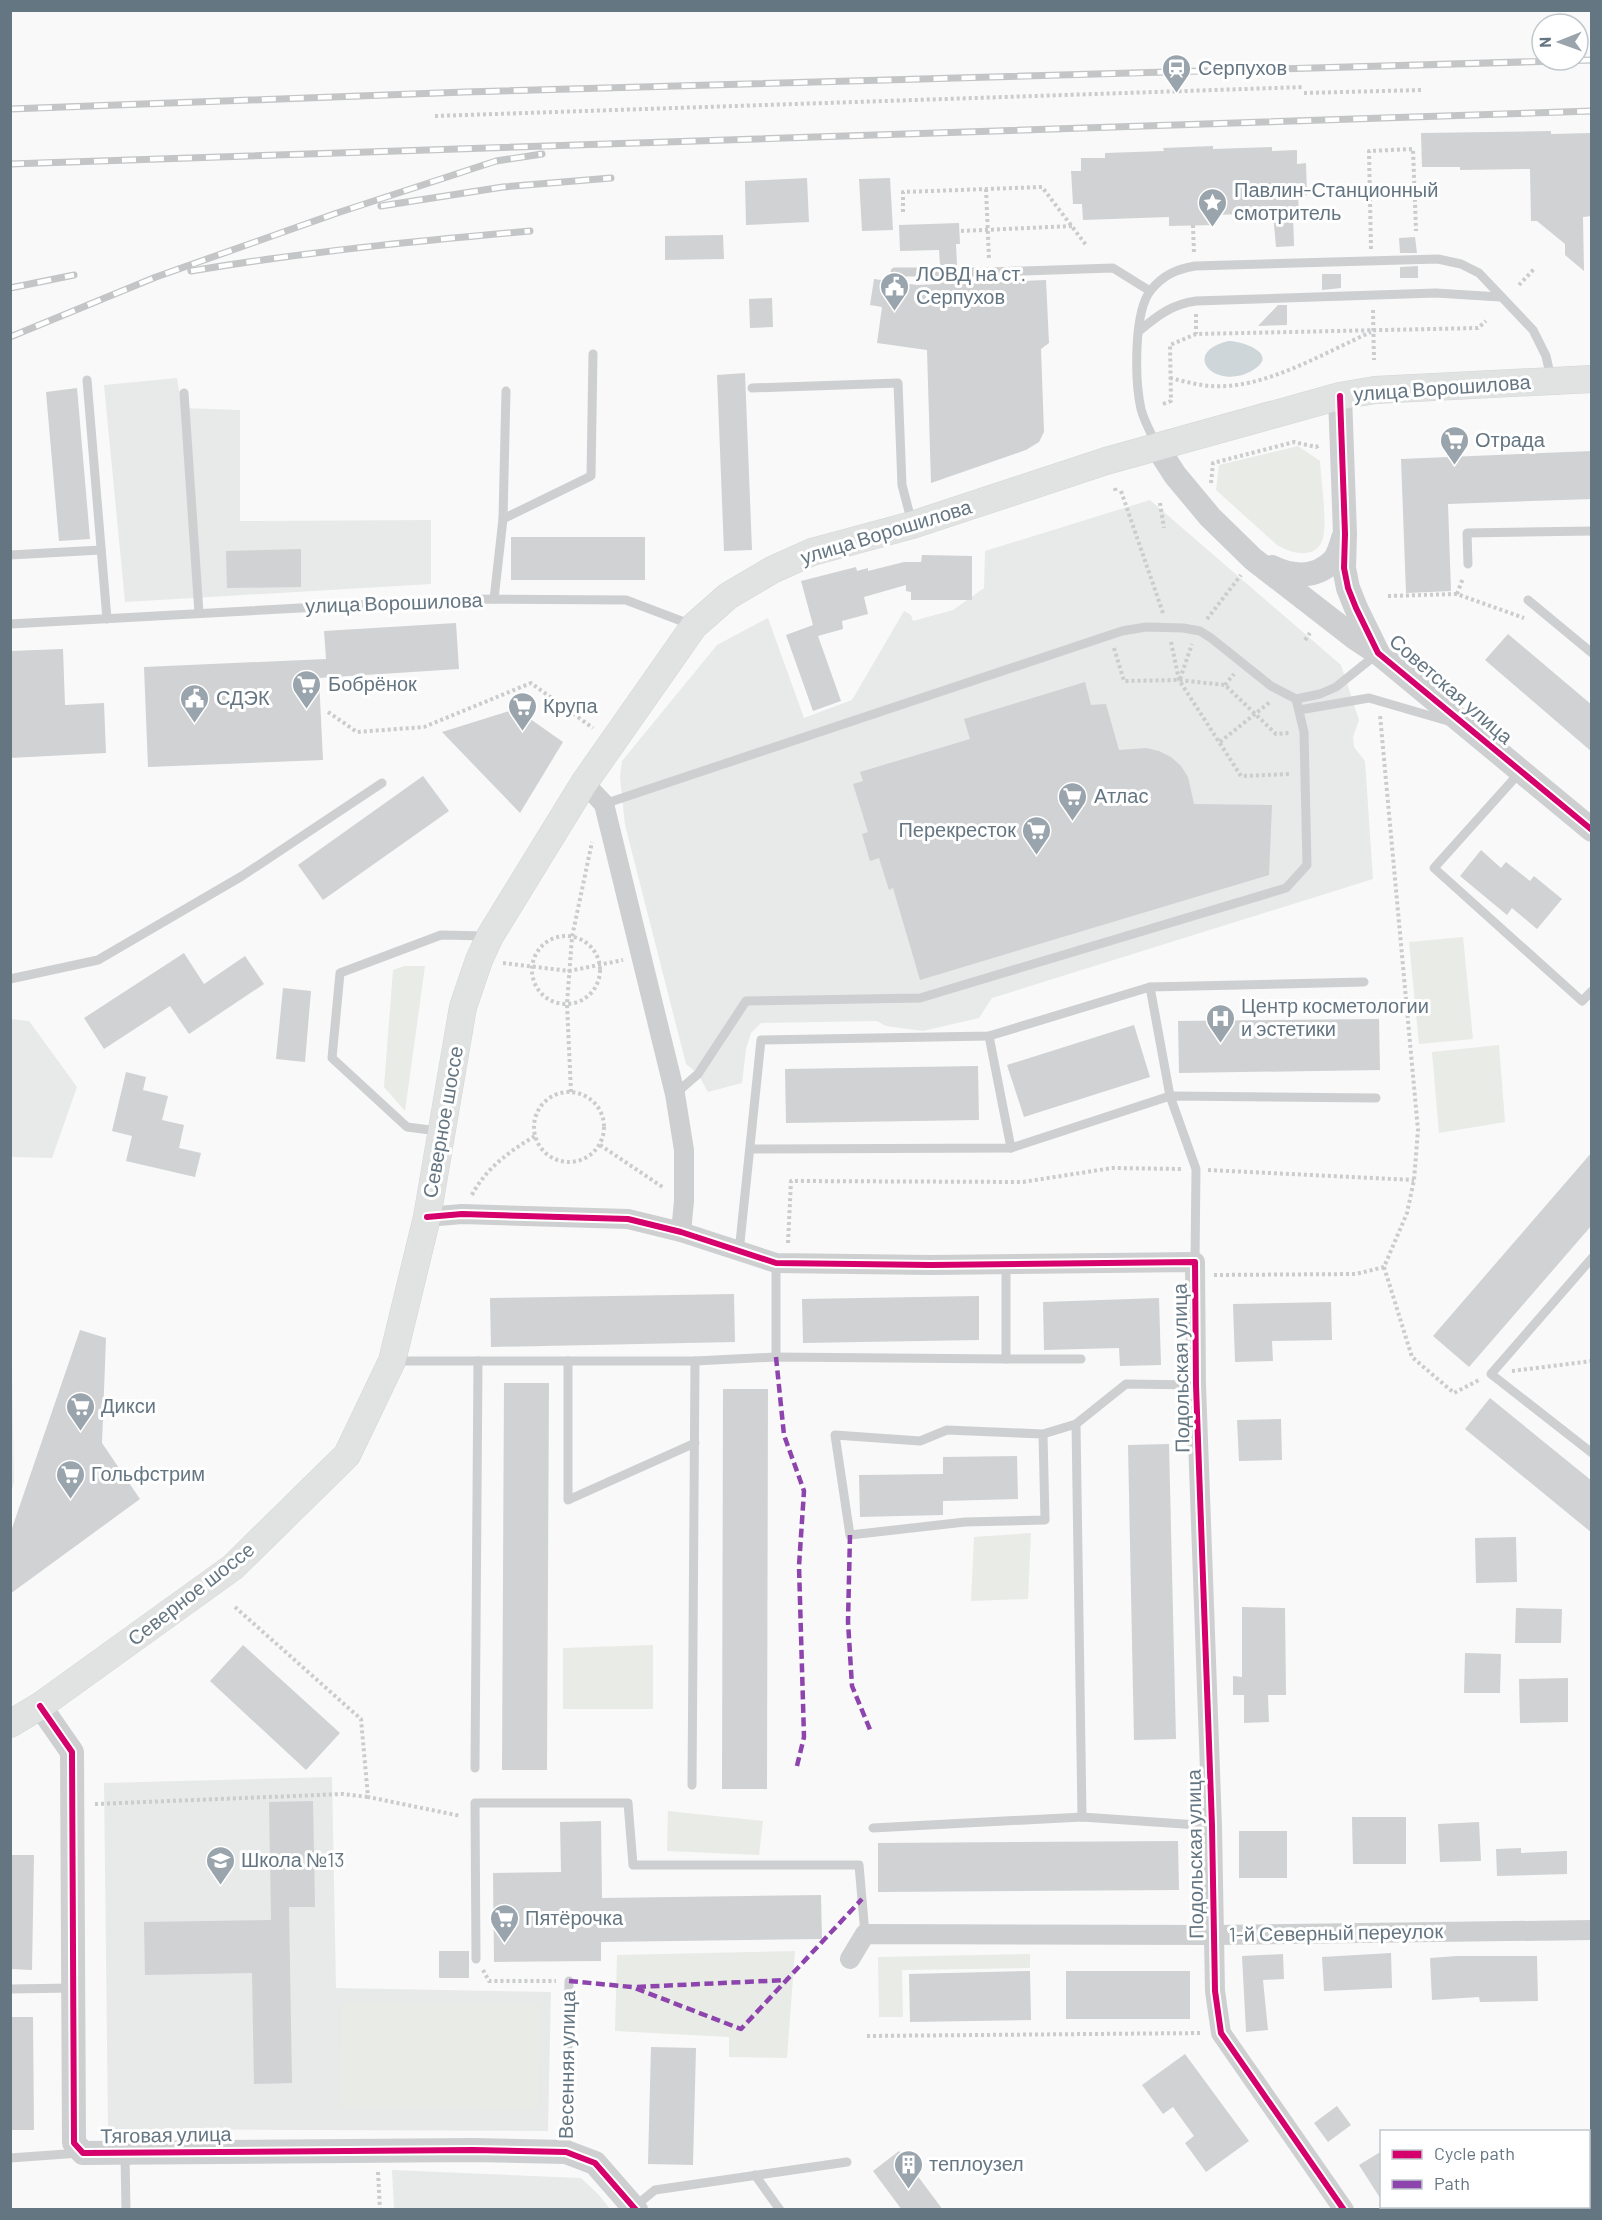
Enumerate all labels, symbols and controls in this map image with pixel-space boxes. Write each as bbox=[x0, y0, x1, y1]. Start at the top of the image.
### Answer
north arrow bbox=[1530, 12, 1590, 72]
text: N bbox=[1535, 37, 1554, 48]
station icon: Серпухов bbox=[1161, 52, 1193, 94]
place label: Серпухов bbox=[1198, 55, 1287, 79]
place label: Павлин-Станционный смотритель bbox=[1234, 177, 1438, 224]
place icon: Павлин-Станционный смотритель bbox=[1197, 186, 1229, 228]
place label: ЛОВД на ст. Серпухов bbox=[916, 261, 1026, 308]
public building icon: ЛОВД на ст. Серпухов bbox=[879, 270, 911, 312]
street label: улица Ворошилова bbox=[1353, 369, 1532, 405]
supermarket icon: Отрада bbox=[1438, 424, 1470, 466]
place label: Отрада bbox=[1475, 427, 1546, 451]
street label: улица Ворошилова bbox=[797, 493, 975, 568]
street label: улица Ворошилова bbox=[305, 587, 484, 617]
street label: Советская улица bbox=[1385, 628, 1519, 749]
supermarket icon: Бобрёнок bbox=[291, 668, 323, 710]
place label: Бобрёнок bbox=[328, 671, 417, 695]
public building icon: СДЭК bbox=[179, 682, 211, 724]
place label: СДЭК bbox=[216, 685, 270, 709]
supermarket icon: Крупа bbox=[506, 690, 538, 732]
place label: Крупа bbox=[543, 693, 598, 717]
supermarket icon: Атлас bbox=[1057, 780, 1089, 822]
place label: Атлас bbox=[1094, 783, 1148, 807]
supermarket icon: Перекресток bbox=[1021, 814, 1053, 856]
place label: Перекресток bbox=[898, 817, 1016, 841]
place label: Центр косметологии и эстетики bbox=[1241, 993, 1429, 1040]
hospital icon: Центр косметологии и эстетики bbox=[1204, 1002, 1236, 1044]
street label: Северное шоссе bbox=[417, 1044, 467, 1200]
street label: Подольская улица bbox=[1167, 1282, 1193, 1453]
supermarket icon: Дикси bbox=[64, 1390, 96, 1432]
place label: Дикси bbox=[101, 1393, 156, 1417]
supermarket icon: Гольфстрим bbox=[54, 1458, 86, 1500]
place label: Гольфстрим bbox=[91, 1461, 205, 1485]
street label: Северное шоссе bbox=[122, 1536, 258, 1650]
street label: Подольская улица bbox=[1181, 1768, 1207, 1939]
school or university icon: Школа №13 bbox=[204, 1844, 236, 1886]
place label: Школа №13 bbox=[241, 1847, 345, 1871]
supermarket icon: Пятёрочка bbox=[488, 1902, 520, 1944]
place label: Пятёрочка bbox=[525, 1905, 624, 1929]
street label: 1-й Северный переулок bbox=[1229, 1918, 1443, 1946]
street label: Весенняя улица bbox=[553, 1990, 579, 2139]
street label: Тяговая улица bbox=[100, 2121, 233, 2147]
legend bbox=[1380, 2130, 1590, 2208]
text: Cycle path bbox=[1434, 2142, 1515, 2164]
building icon: теплоузел bbox=[892, 2148, 924, 2190]
place label: теплоузел bbox=[929, 2151, 1024, 2175]
text: Path bbox=[1434, 2172, 1470, 2194]

